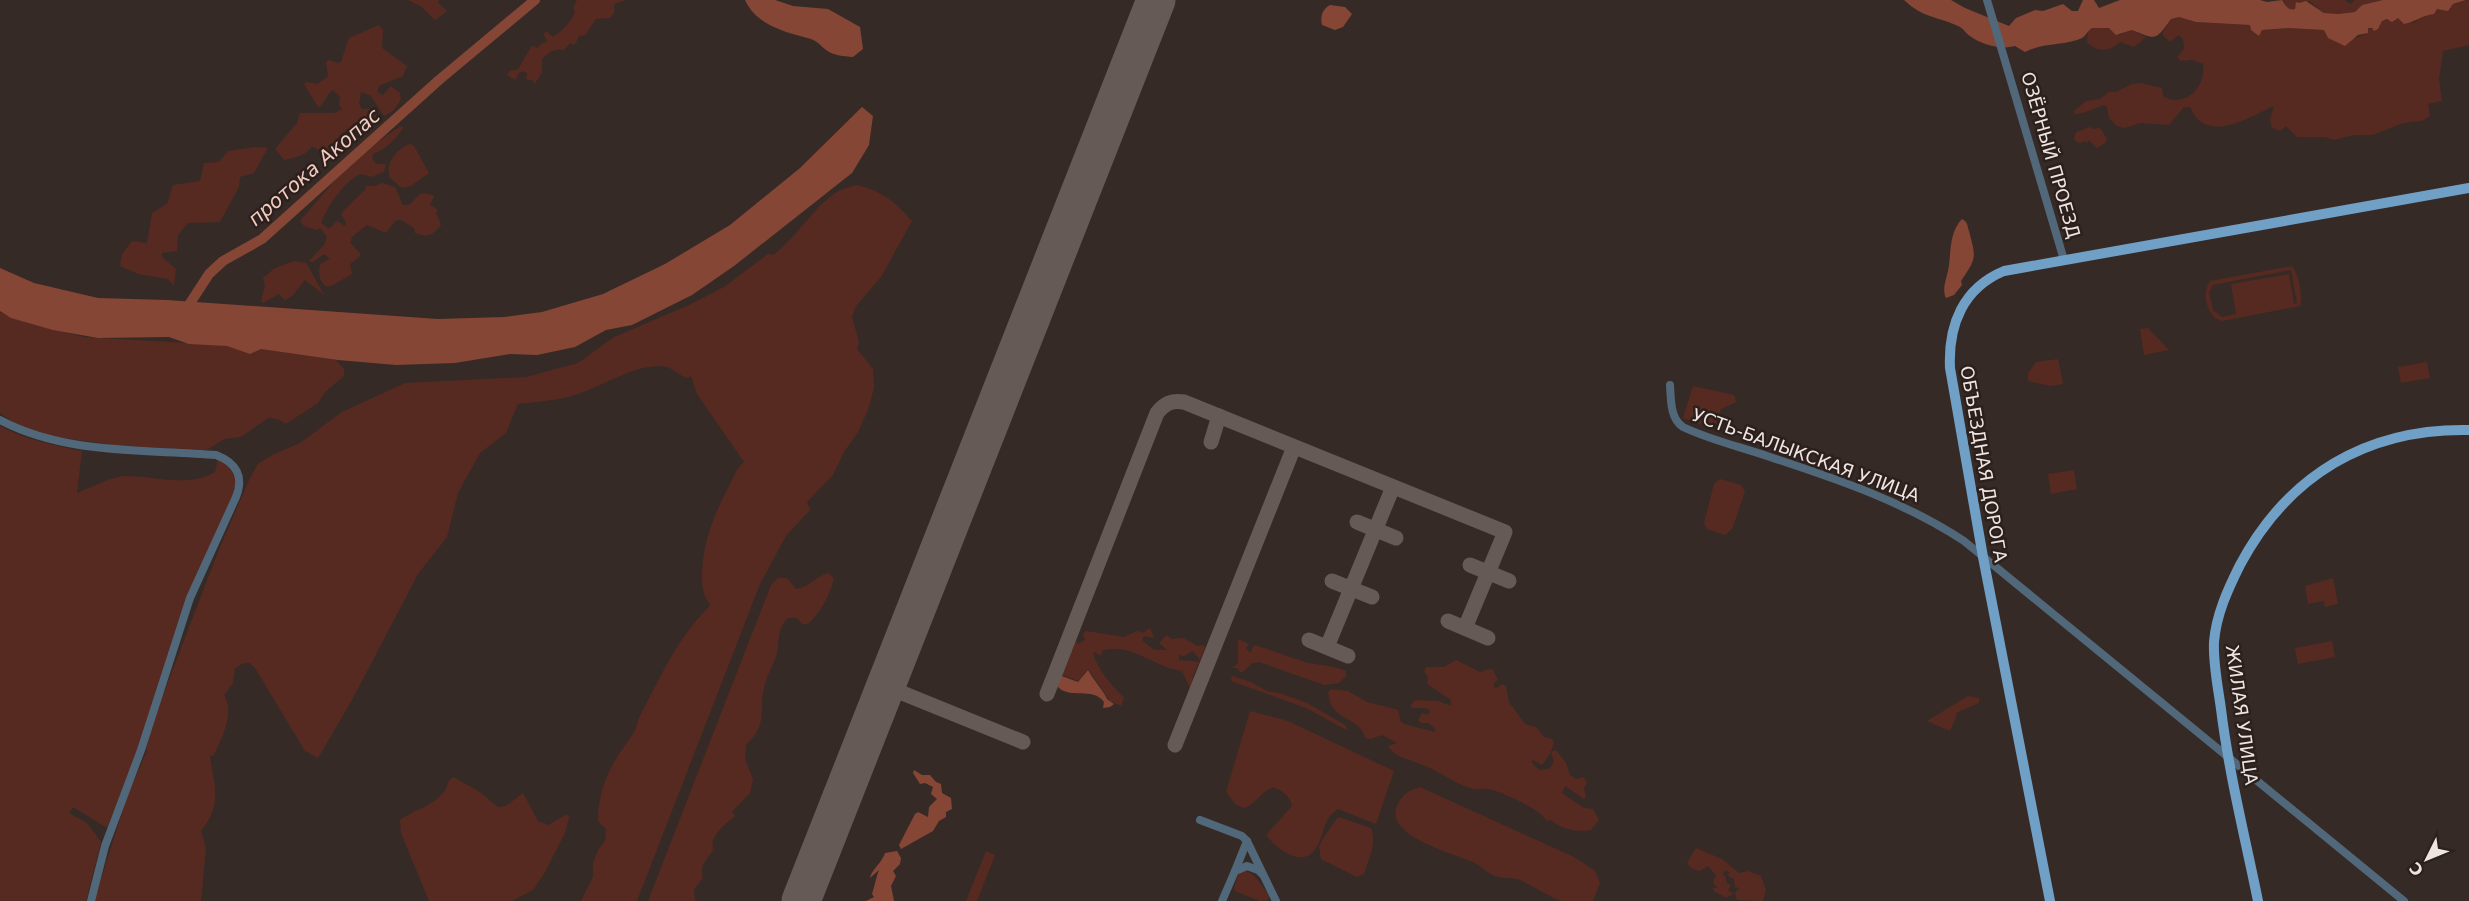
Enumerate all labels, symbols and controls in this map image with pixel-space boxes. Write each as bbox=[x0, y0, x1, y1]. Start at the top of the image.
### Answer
street label: ОЗЁРНЫЙ ПРОЕЗД bbox=[2017, 69, 2085, 241]
water label: протока Акопас bbox=[243, 103, 385, 231]
street label: ОБЪЕЗДНАЯ ДОРОГА bbox=[1956, 364, 2012, 565]
street label: УСТЬ-БАЛЫКСКАЯ УЛИЦА bbox=[1689, 404, 1923, 506]
street label: ЖИЛАЯ УЛИЦА bbox=[2222, 644, 2262, 787]
north arrow bbox=[2397, 829, 2457, 889]
text: С bbox=[2405, 858, 2427, 880]

